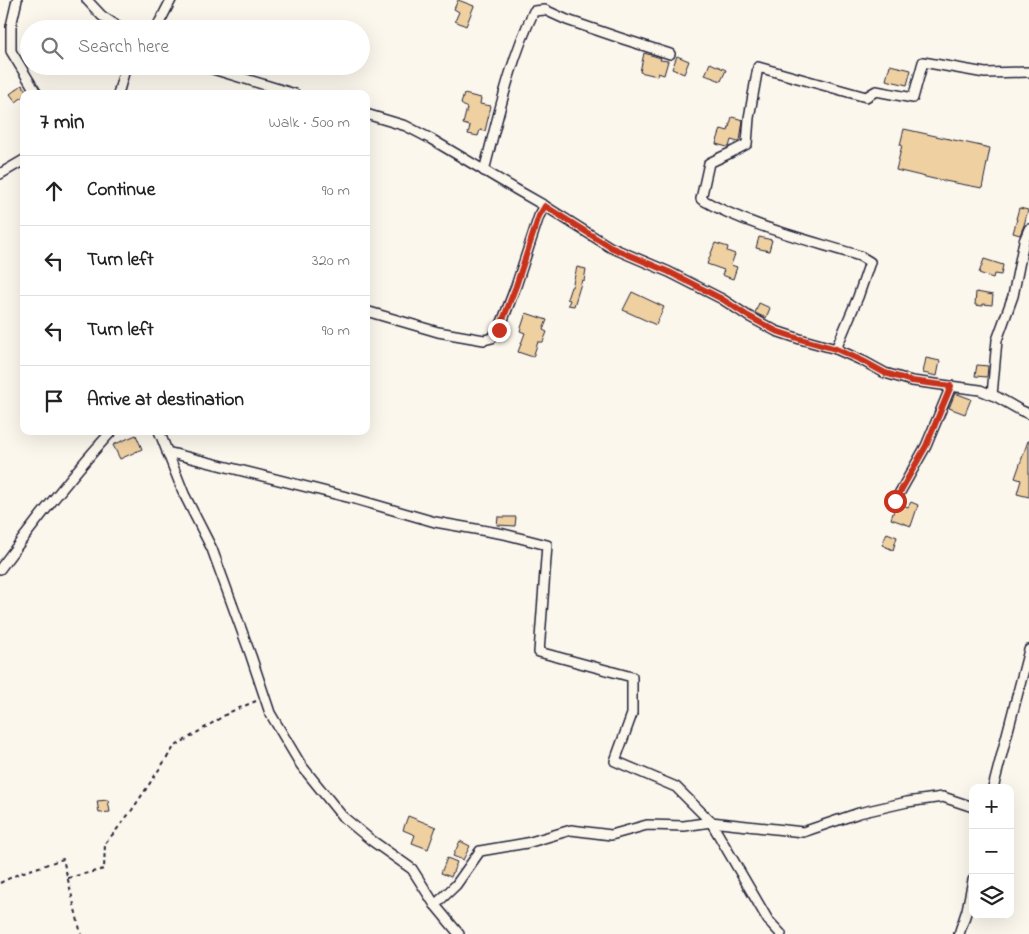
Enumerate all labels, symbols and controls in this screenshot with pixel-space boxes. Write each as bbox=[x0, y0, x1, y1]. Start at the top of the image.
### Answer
search box bbox=[20, 20, 370, 75]
icon: search bbox=[38, 34, 66, 62]
text: Search here bbox=[78, 34, 169, 61]
text: 7 min bbox=[40, 108, 84, 138]
text: Walk · 500 m bbox=[268, 111, 350, 135]
icon: ahead bbox=[40, 177, 68, 205]
text: Continue bbox=[87, 177, 155, 204]
text: 90 m bbox=[322, 179, 350, 203]
icon: left bbox=[40, 247, 68, 275]
text: Turn left bbox=[87, 247, 154, 274]
text: 320 m bbox=[312, 249, 350, 273]
icon: left bbox=[40, 317, 68, 345]
text: Turn left bbox=[87, 317, 154, 344]
text: 90 m bbox=[322, 319, 350, 343]
route end bbox=[488, 319, 511, 342]
icon: arrive bbox=[40, 387, 68, 415]
text: Arrive at destination bbox=[87, 387, 244, 414]
route start bbox=[884, 490, 907, 513]
map controls bbox=[969, 784, 1014, 919]
button: + bbox=[969, 784, 1014, 829]
button: − bbox=[969, 829, 1014, 874]
button: layers bbox=[969, 874, 1014, 919]

